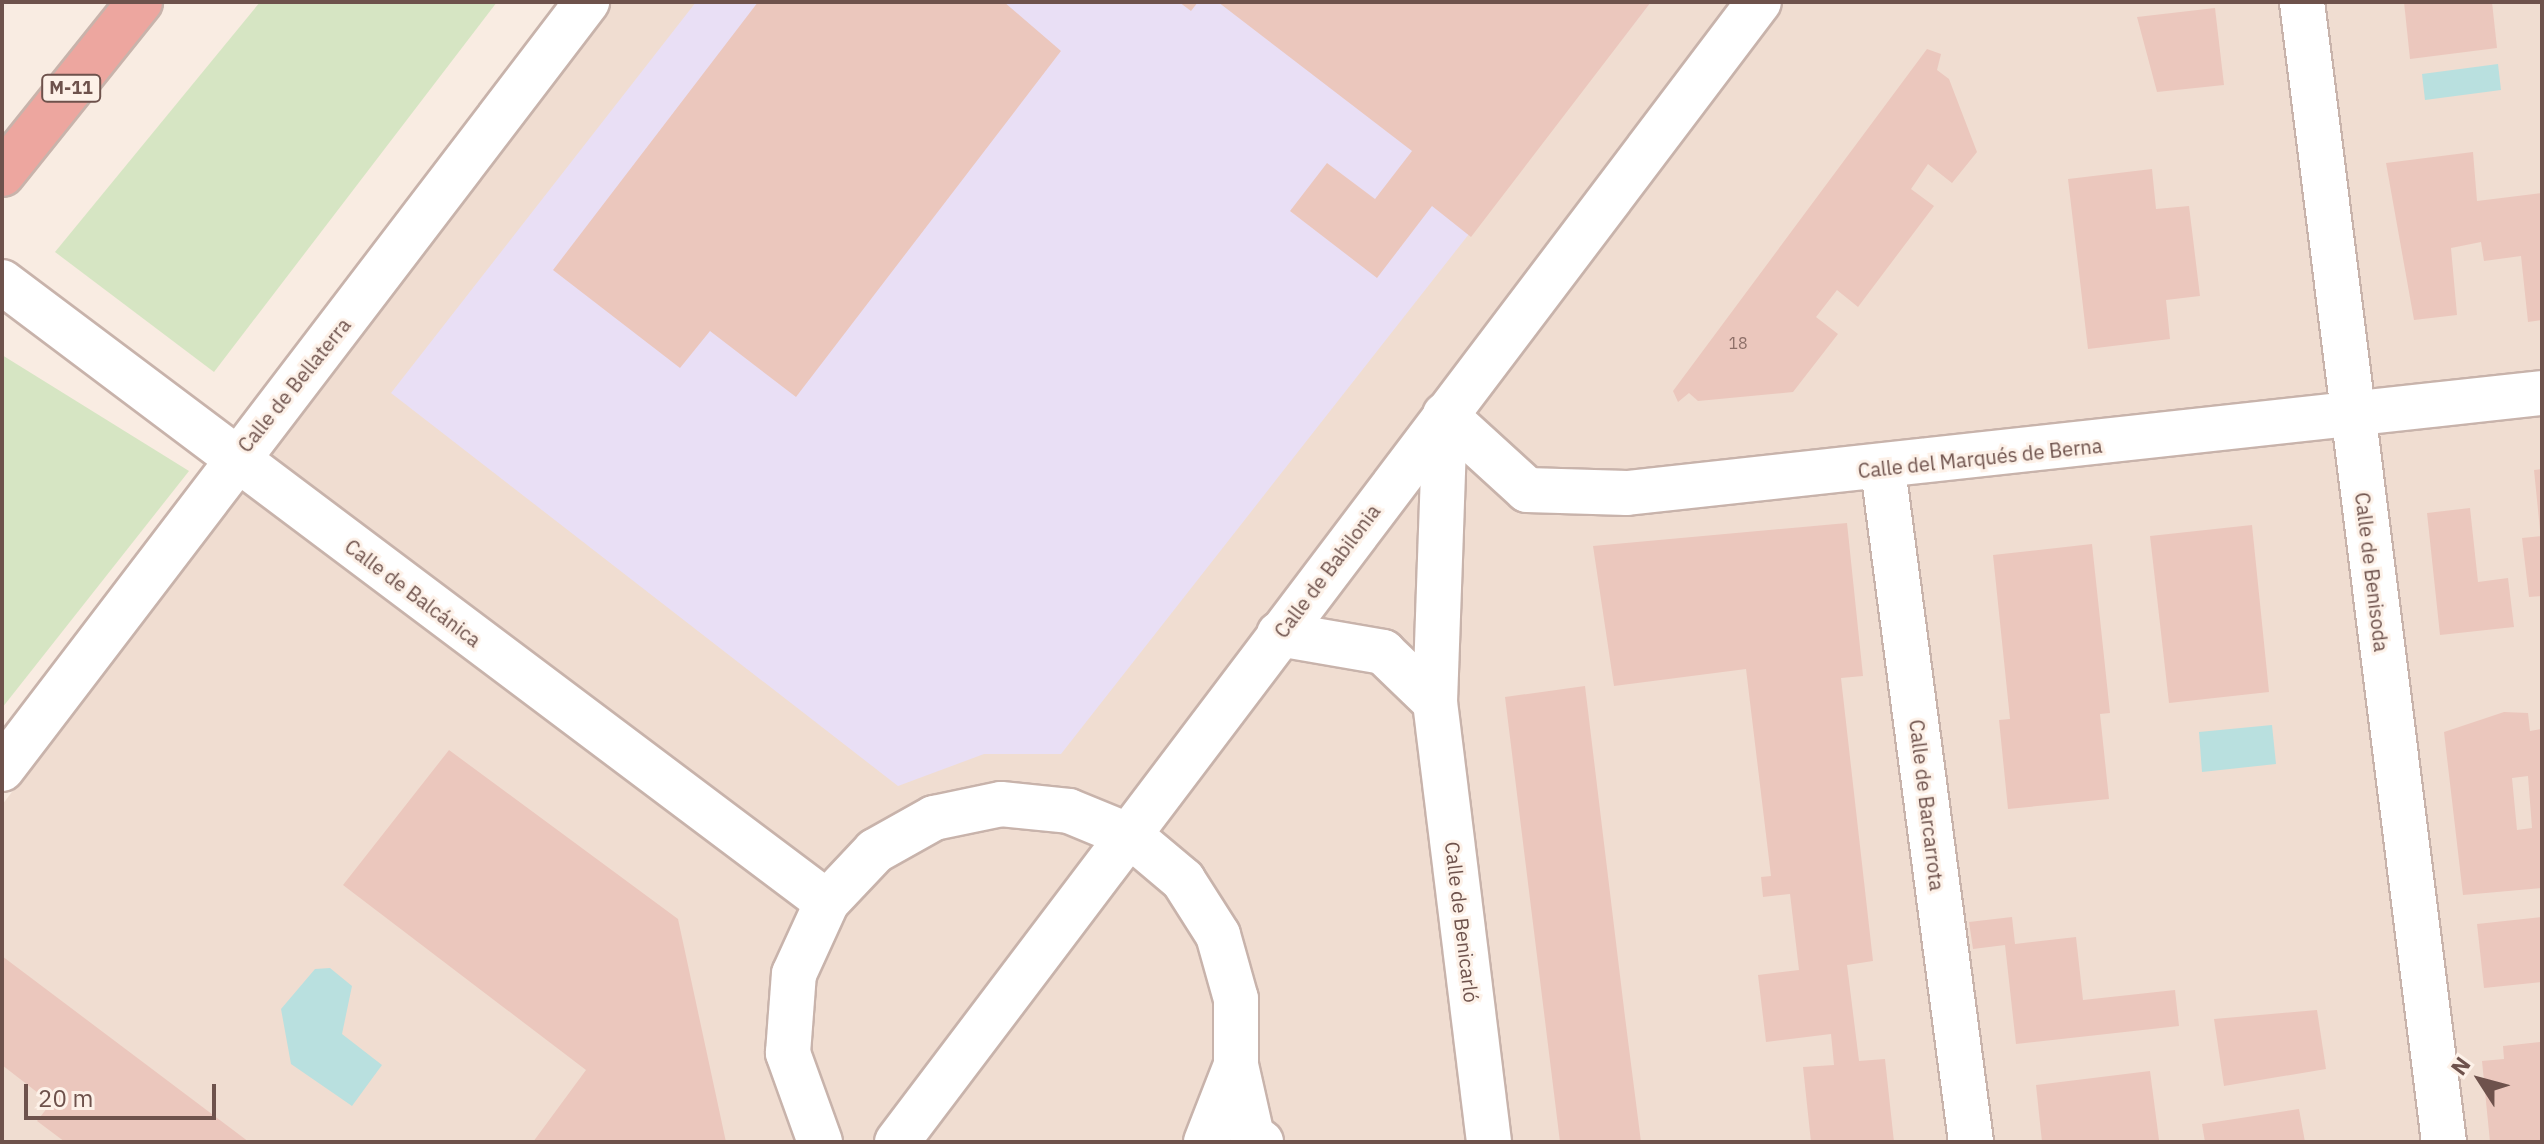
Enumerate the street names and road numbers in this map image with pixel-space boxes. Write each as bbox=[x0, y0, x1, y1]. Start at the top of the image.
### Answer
road number: M-11 bbox=[41, 74, 101, 102]
street label: Calle de Bellaterra bbox=[233, 313, 355, 457]
street label: Calle del Marqués de Berna bbox=[1857, 433, 2103, 483]
street label: Calle de Benisoda bbox=[2350, 491, 2394, 653]
street label: Calle de Babilonia bbox=[1269, 500, 1385, 642]
street label: Calle de Balcánica bbox=[340, 534, 486, 652]
street label: Calle de Barcarrota bbox=[1905, 718, 1949, 892]
street label: Calle de Benicarló bbox=[1440, 840, 1484, 1004]

